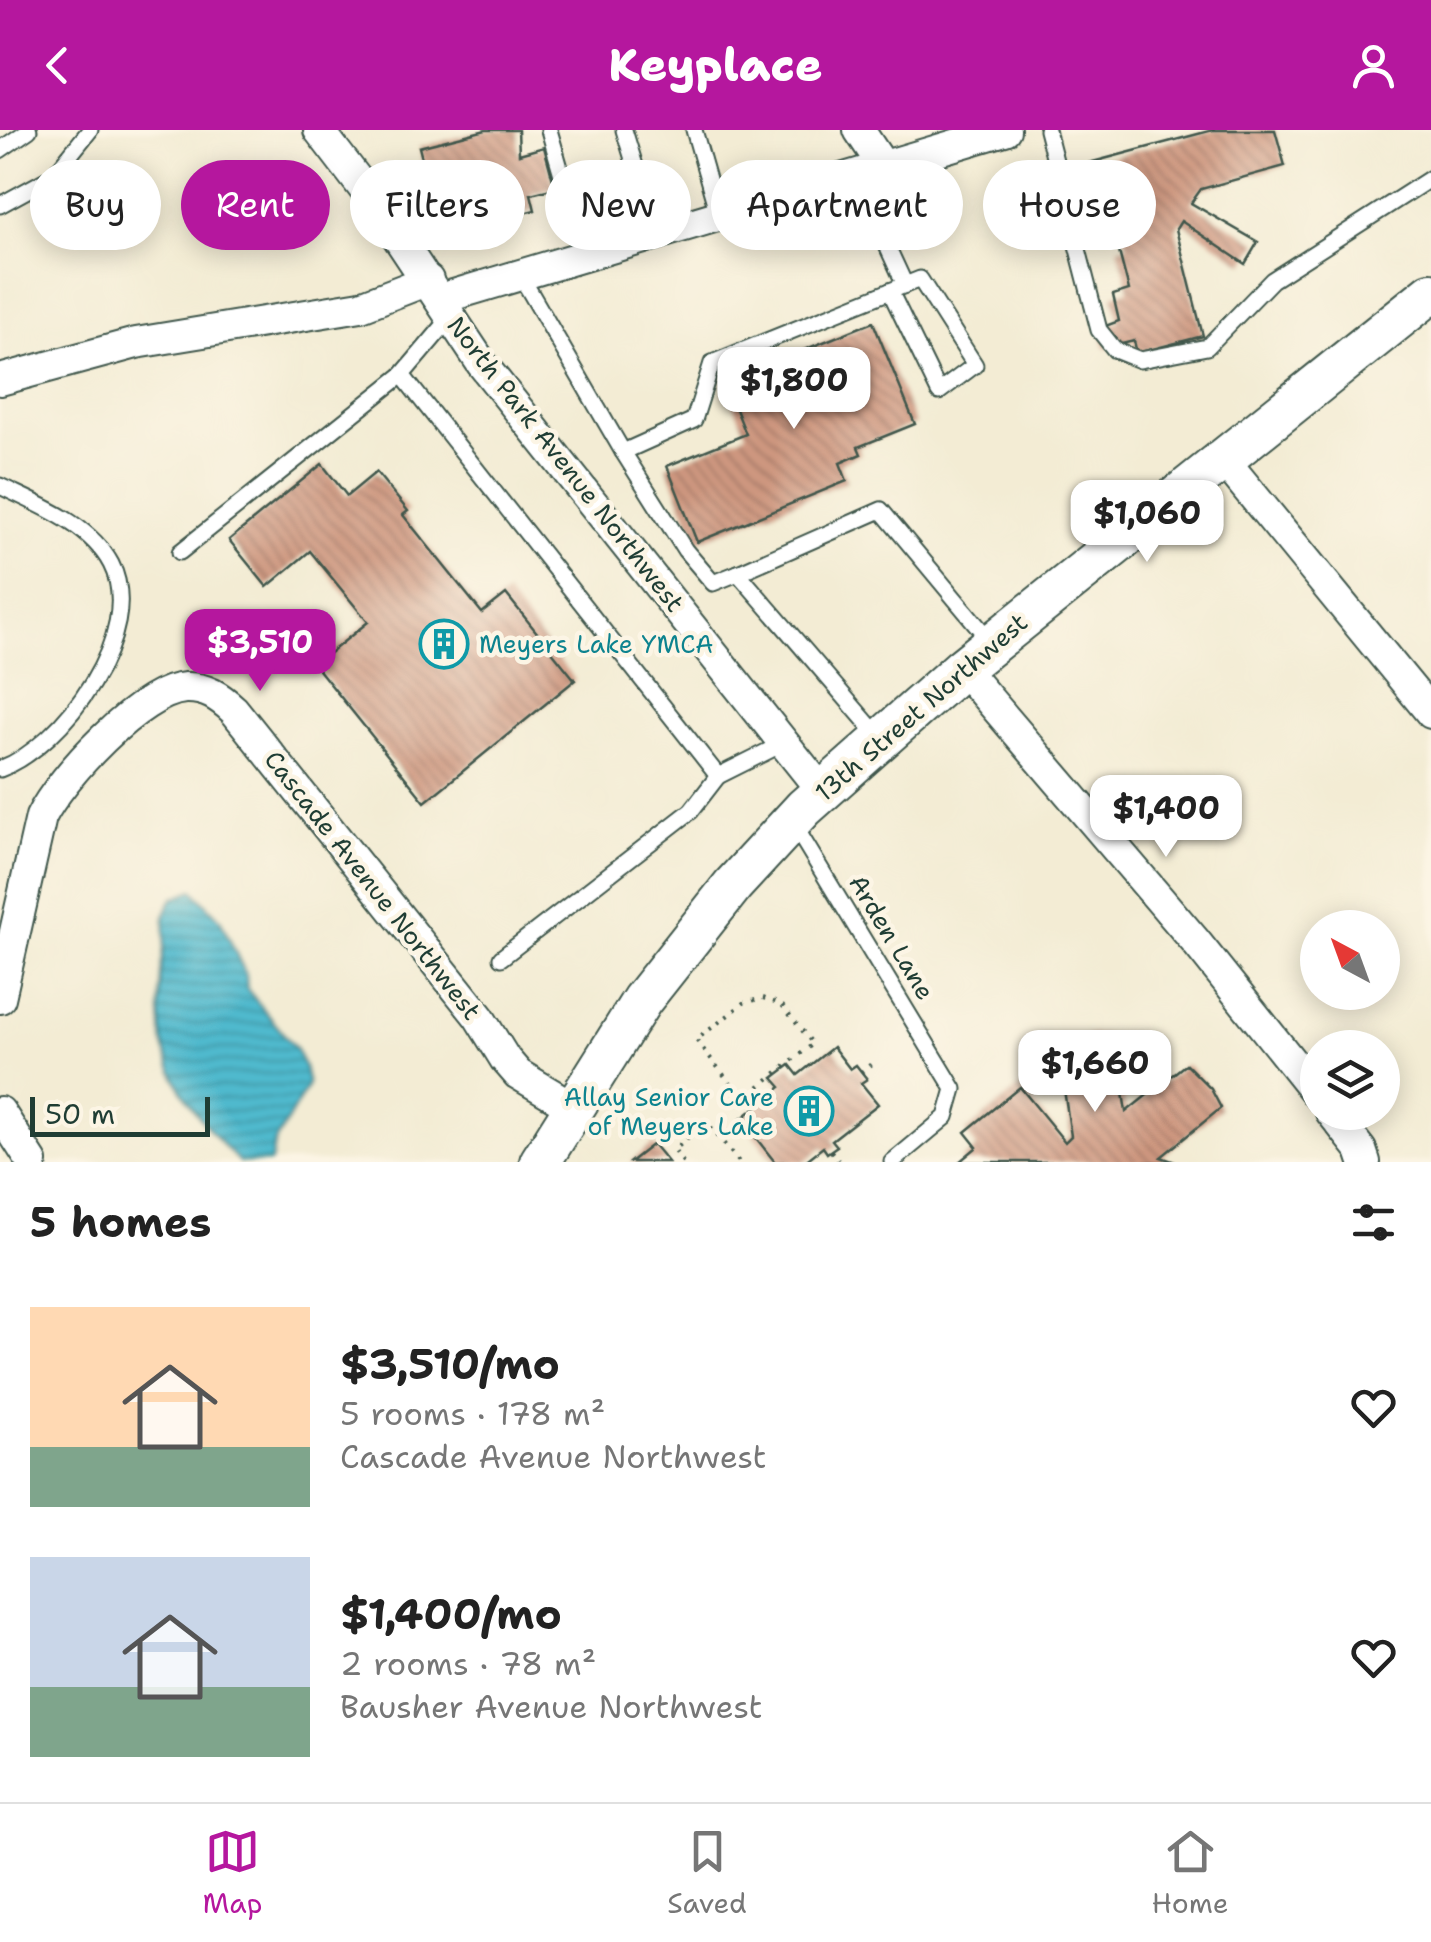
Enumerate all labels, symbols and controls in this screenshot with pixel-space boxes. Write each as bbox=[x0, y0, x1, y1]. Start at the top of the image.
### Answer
text: Keyplace bbox=[609, 35, 822, 95]
icon: back bbox=[30, 38, 85, 93]
icon: person bbox=[1346, 38, 1401, 93]
chip: Buy bbox=[30, 160, 161, 250]
chip: Rent bbox=[181, 160, 330, 250]
chip: Filters bbox=[350, 160, 525, 250]
chip: New bbox=[545, 160, 691, 250]
chip: Apartment bbox=[711, 160, 963, 250]
chip: House bbox=[983, 160, 1156, 250]
street label: North Park Avenue Northwest bbox=[440, 309, 692, 619]
pin: $1,800 bbox=[713, 347, 875, 432]
text: $1,800 bbox=[739, 358, 849, 401]
pin: $1,060 bbox=[1066, 480, 1228, 565]
text: $1,060 bbox=[1093, 491, 1201, 534]
street label: 13th Street Northwest bbox=[807, 605, 1035, 809]
pin: $3,510 bbox=[179, 609, 341, 694]
building icon: Meyers Lake YMCA bbox=[418, 618, 470, 670]
text: $3,510 bbox=[207, 620, 313, 663]
place label: Meyers Lake YMCA bbox=[479, 627, 713, 661]
street label: Cascade Avenue Northwest bbox=[257, 743, 489, 1027]
pin: $1,400 bbox=[1085, 775, 1247, 860]
text: $1,400 bbox=[1112, 786, 1220, 829]
street label: Arden Lane bbox=[841, 868, 943, 1006]
north arrow bbox=[1300, 910, 1400, 1010]
map controls bbox=[1300, 910, 1400, 1130]
pin: $1,660 bbox=[1014, 1030, 1176, 1115]
button: layers bbox=[1300, 1030, 1400, 1130]
text: $1,660 bbox=[1040, 1041, 1150, 1084]
place label: Allay Senior Care of Meyers Lake bbox=[564, 1080, 774, 1143]
building icon: Allay Senior Care of Meyers Lake bbox=[783, 1085, 835, 1137]
scale bar bbox=[30, 1092, 210, 1136]
text: 50 m bbox=[45, 1095, 115, 1133]
text: 5 homes bbox=[30, 1194, 211, 1250]
icon: filters bbox=[1346, 1195, 1401, 1250]
text: $3,510/mo bbox=[340, 1336, 560, 1392]
icon: home bbox=[110, 1347, 230, 1467]
icon: heart bbox=[1346, 1380, 1401, 1435]
text: 5 rooms · 178 m² bbox=[340, 1392, 605, 1435]
text: Cascade Avenue Northwest bbox=[340, 1435, 767, 1478]
text: $1,400/mo bbox=[340, 1586, 562, 1642]
icon: home bbox=[110, 1597, 230, 1717]
icon: heart bbox=[1346, 1630, 1401, 1685]
text: 2 rooms · 78 m² bbox=[340, 1642, 596, 1685]
text: Bausher Avenue Northwest bbox=[340, 1685, 762, 1728]
tab: Map bbox=[202, 1824, 262, 1922]
tab: Saved bbox=[667, 1824, 747, 1922]
tab: Home bbox=[1152, 1824, 1229, 1922]

